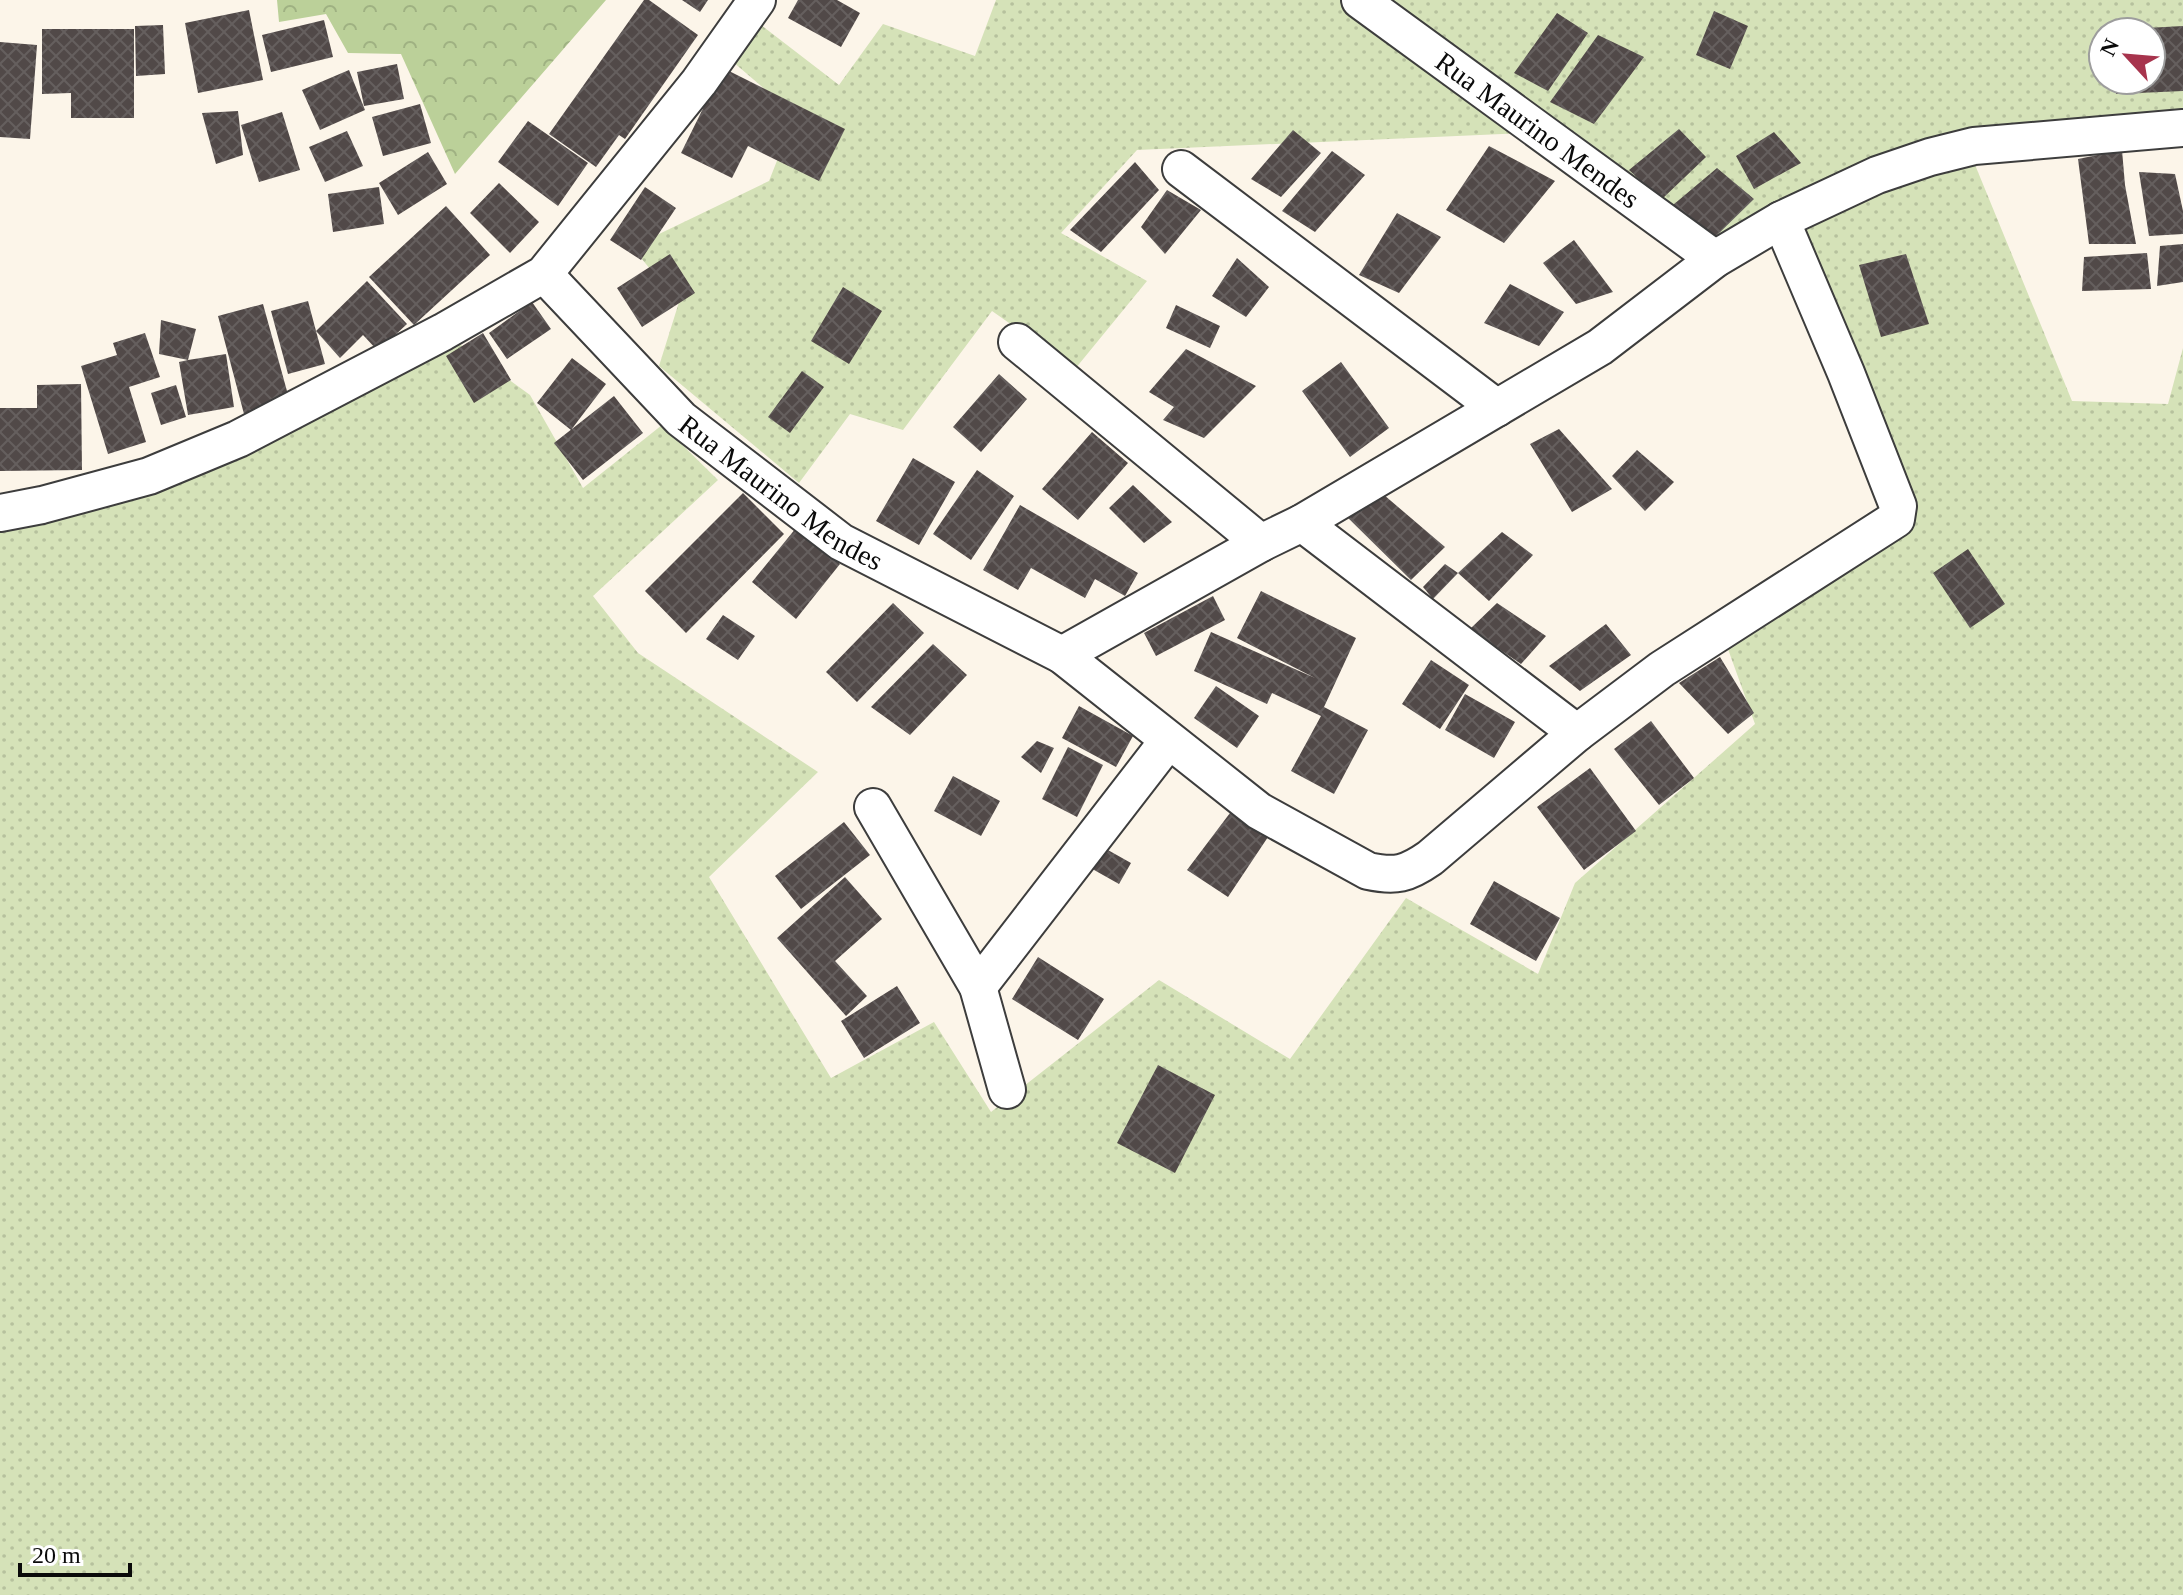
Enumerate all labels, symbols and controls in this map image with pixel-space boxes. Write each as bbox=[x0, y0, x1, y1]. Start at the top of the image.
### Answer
north arrow bbox=[2087, 16, 2167, 96]
text: N bbox=[2095, 35, 2124, 60]
street label: Rua Maurino Mendes bbox=[1430, 46, 1645, 215]
street label: Rua Maurino Mendes bbox=[673, 409, 888, 577]
scale bar bbox=[20, 1527, 130, 1577]
text: 20 m bbox=[32, 1542, 81, 1568]

